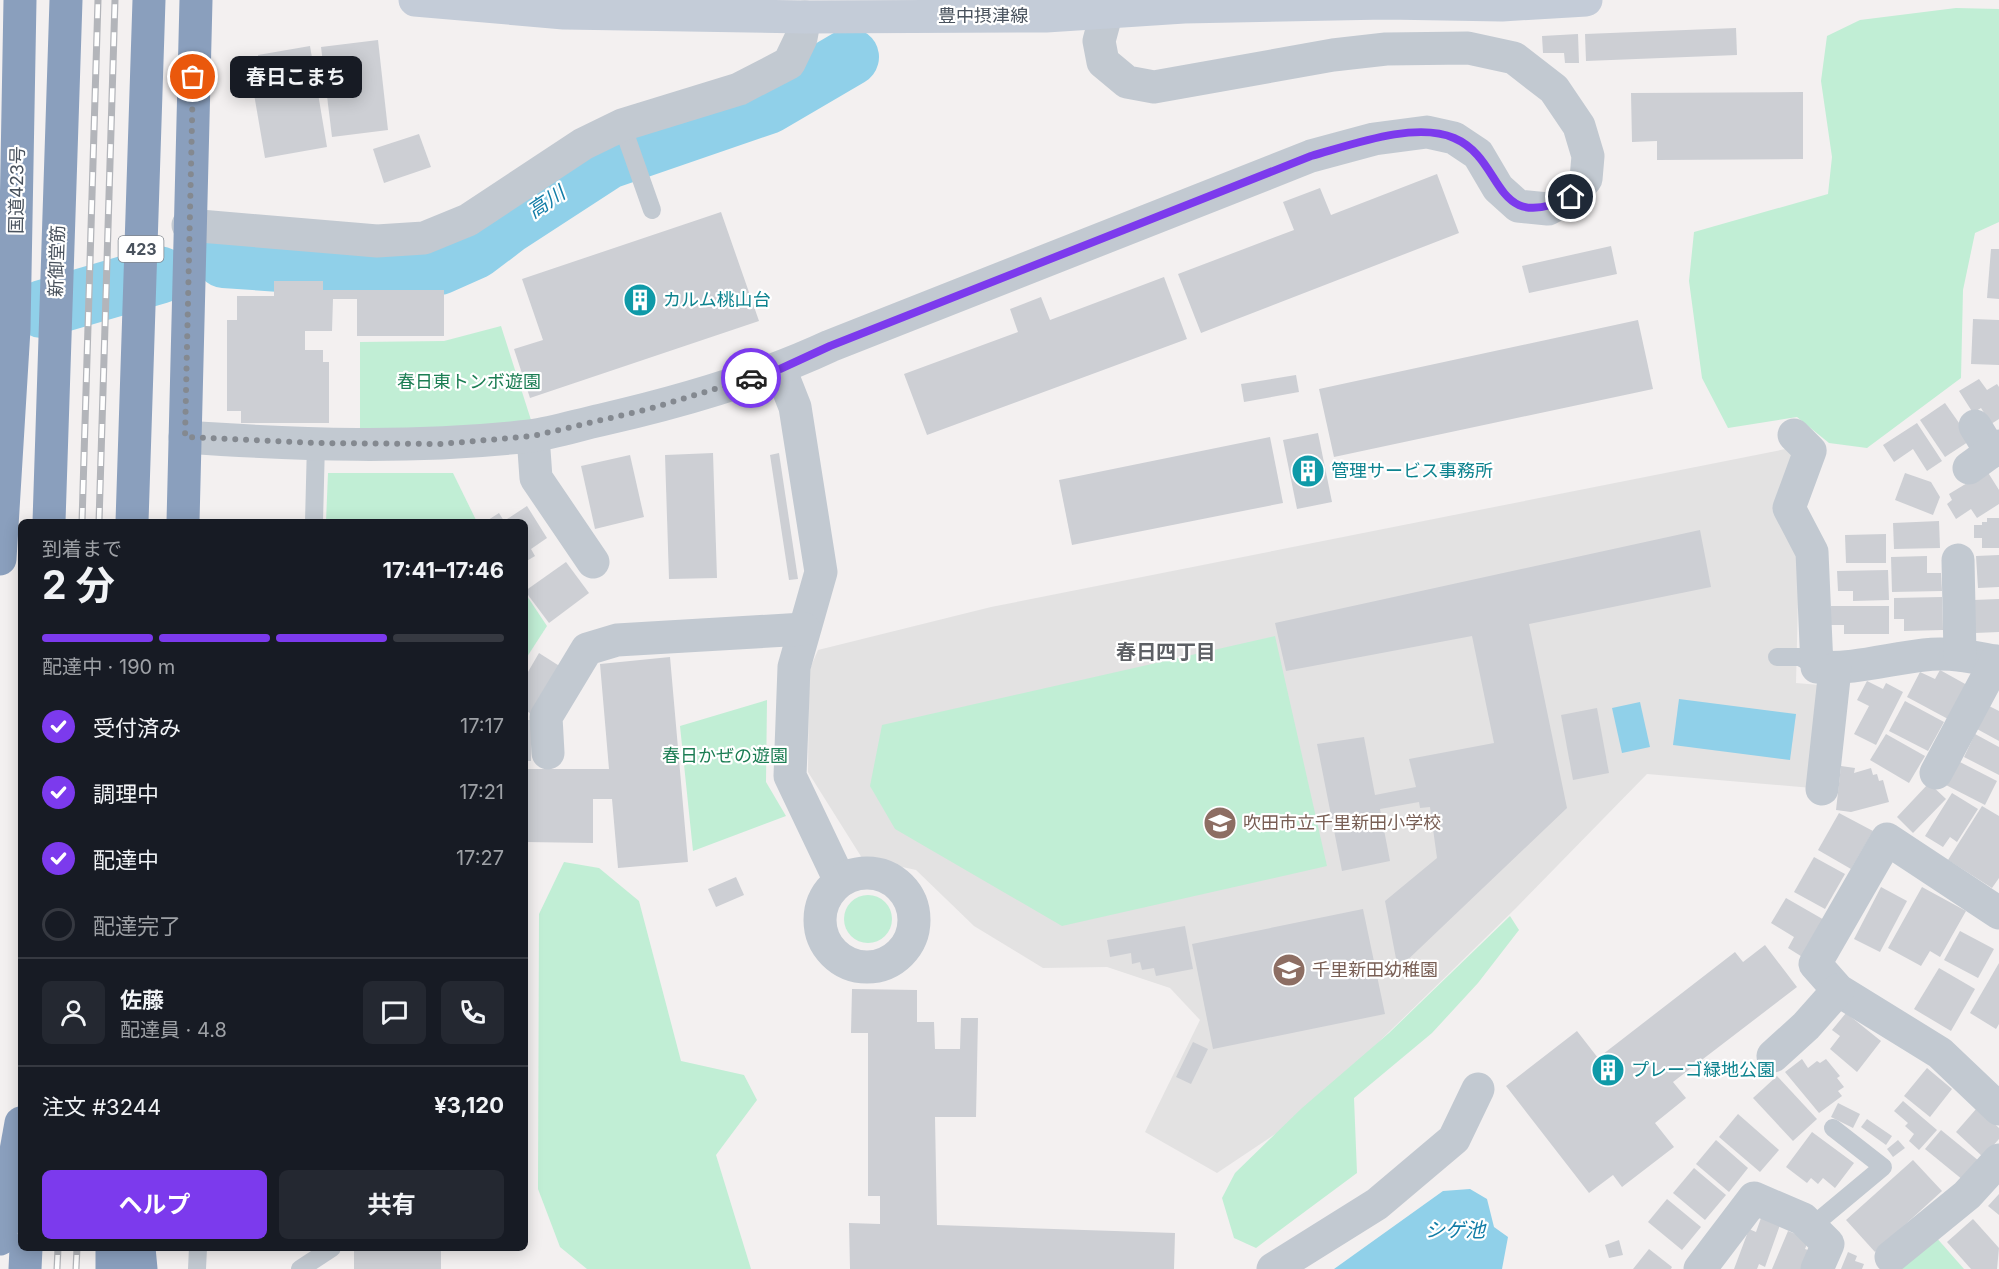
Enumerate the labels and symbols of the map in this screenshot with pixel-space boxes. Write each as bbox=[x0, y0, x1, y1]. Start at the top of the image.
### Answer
street label: 豊中摂津線 bbox=[938, 5, 1028, 26]
pin bbox=[167, 51, 218, 102]
callout: 春日こまち bbox=[229, 56, 361, 98]
street label: 国道423号 bbox=[5, 146, 28, 234]
pin bbox=[1545, 171, 1596, 222]
water label: 高川 bbox=[523, 180, 571, 223]
street label: 新御堂筋 bbox=[45, 225, 68, 297]
road number: 423 bbox=[118, 236, 164, 262]
building icon: カルム桃山台 bbox=[622, 282, 658, 318]
place label: カルム桃山台 bbox=[663, 289, 771, 310]
courier bbox=[721, 348, 781, 408]
park label: 春日東トンボ遊園 bbox=[397, 371, 541, 392]
building icon: 管理サービス事務所 bbox=[1290, 453, 1326, 489]
place label: 管理サービス事務所 bbox=[1331, 460, 1493, 481]
district label: 春日四丁目 bbox=[1116, 640, 1216, 664]
park label: 春日かぜの遊園 bbox=[662, 745, 788, 766]
school or university icon: 吹田市立千里新田小学校 bbox=[1202, 805, 1238, 841]
place label: 吹田市立千里新田小学校 bbox=[1243, 812, 1441, 833]
school or university icon: 千里新田幼稚園 bbox=[1271, 952, 1307, 988]
place label: 千里新田幼稚園 bbox=[1312, 959, 1438, 980]
building icon: プレーゴ緑地公園 bbox=[1590, 1052, 1626, 1088]
place label: プレーゴ緑地公園 bbox=[1631, 1059, 1775, 1080]
water label: シゲ池 bbox=[1425, 1218, 1487, 1242]

